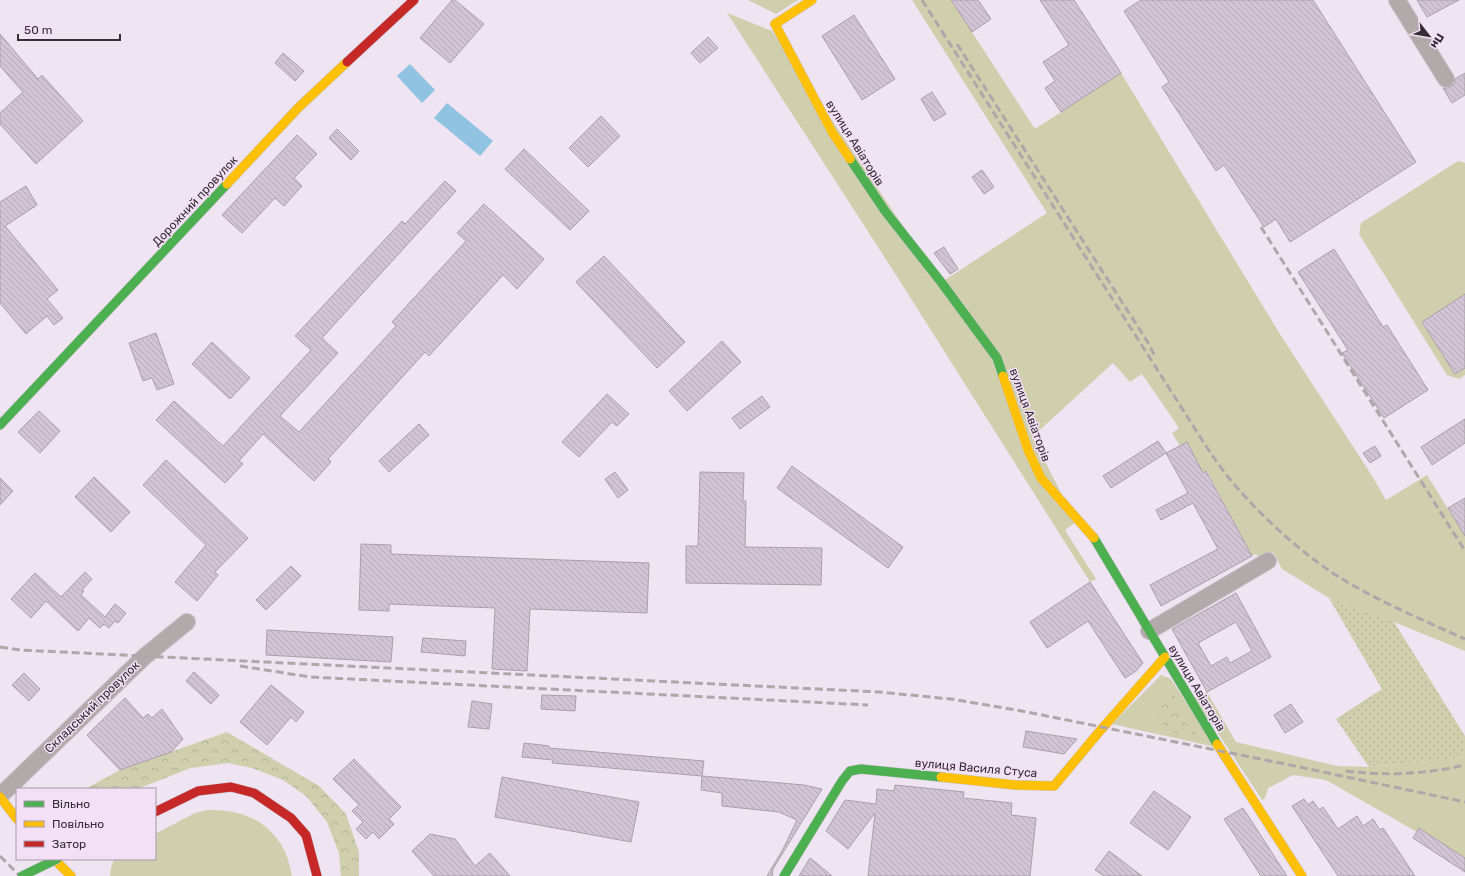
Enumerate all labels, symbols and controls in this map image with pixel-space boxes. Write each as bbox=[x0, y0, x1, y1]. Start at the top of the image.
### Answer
scale bar bbox=[18, 16, 120, 42]
north arrow bbox=[1409, 16, 1449, 56]
text: 50 m bbox=[24, 23, 52, 37]
text: Пн bbox=[1428, 31, 1447, 51]
street label: вулиця Авіаторів bbox=[823, 98, 887, 189]
street label: Дорожний провулок bbox=[150, 153, 241, 249]
street label: вулиця Авіаторів bbox=[1007, 366, 1053, 464]
street label: вулиця Авіаторів bbox=[1166, 642, 1228, 734]
street label: Складський провулок bbox=[42, 658, 143, 756]
street label: вулиця Василя Стуса bbox=[914, 756, 1038, 780]
legend bbox=[16, 788, 156, 860]
text: Вільно bbox=[52, 797, 90, 811]
text: Повільно bbox=[52, 817, 104, 831]
text: Затор bbox=[52, 837, 86, 851]

